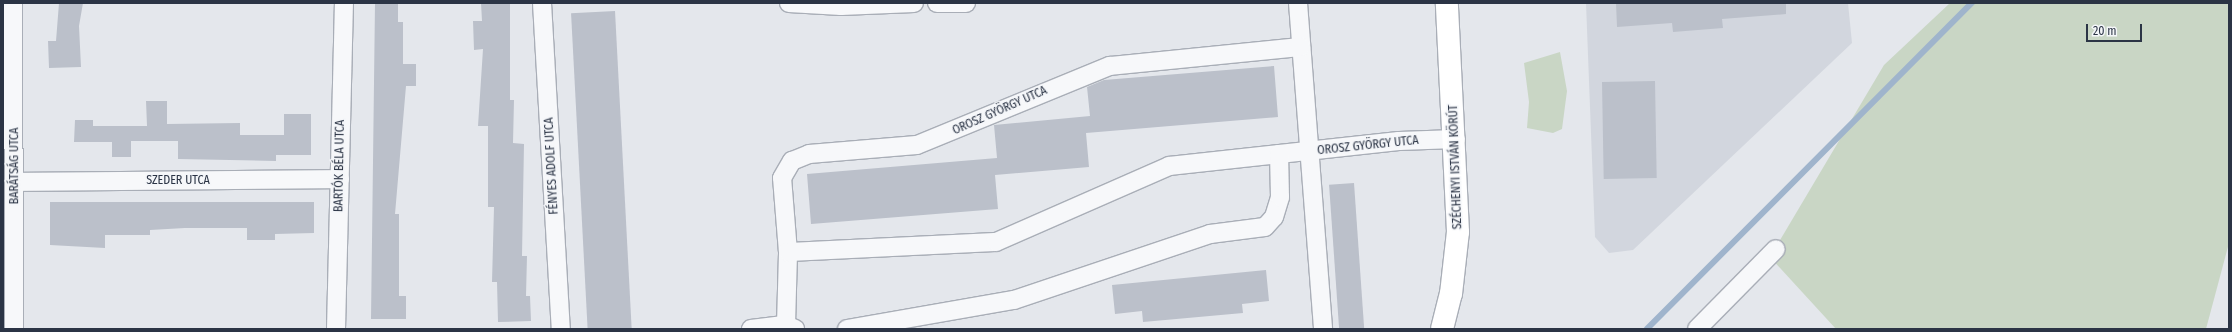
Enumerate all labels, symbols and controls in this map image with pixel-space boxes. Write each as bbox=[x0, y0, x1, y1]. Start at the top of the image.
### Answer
scale bar bbox=[2088, 16, 2144, 42]
text: 20 m bbox=[2093, 24, 2117, 38]
street label: OROSZ GYÖRGY UTCA bbox=[951, 84, 1049, 138]
street label: SZÉCHENYI ISTVÁN KÖRÚT bbox=[1447, 104, 1465, 230]
street label: FÉNYES ADOLF UTCA bbox=[542, 117, 562, 215]
street label: BARTÓK BÉLA UTCA bbox=[332, 120, 348, 212]
street label: BARÁTSÁG UTCA bbox=[8, 128, 22, 204]
street label: OROSZ GYÖRGY UTCA bbox=[1317, 134, 1419, 158]
street label: SZEDER UTCA bbox=[146, 174, 210, 188]

